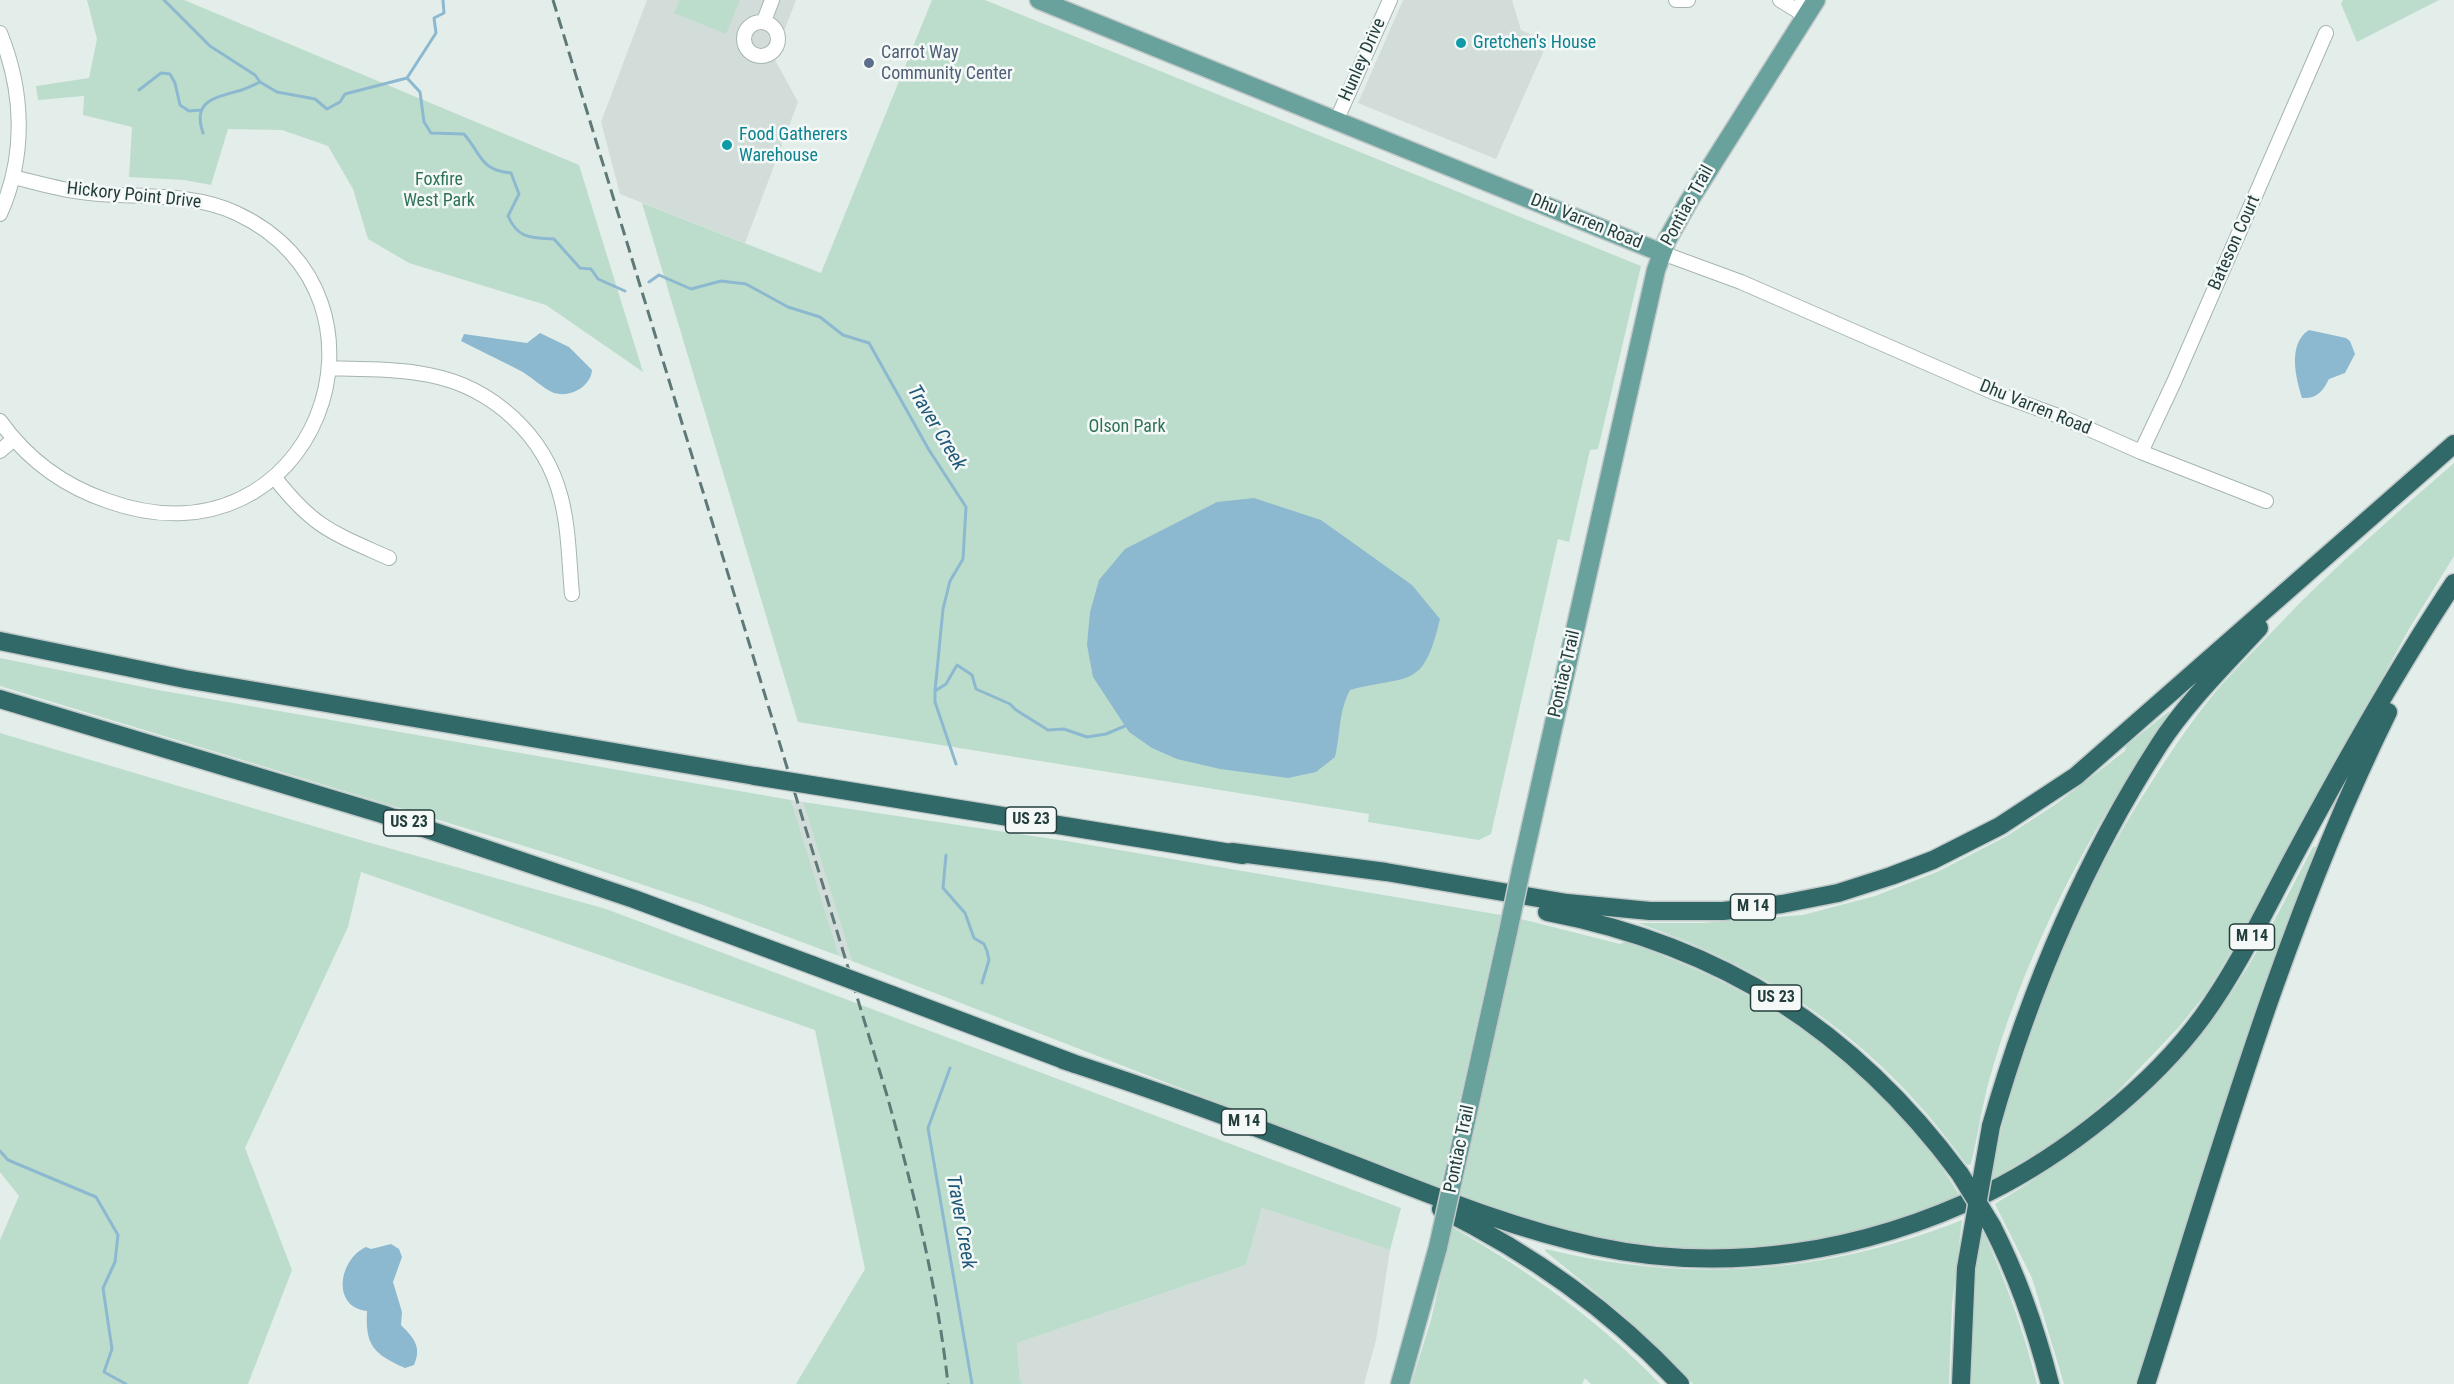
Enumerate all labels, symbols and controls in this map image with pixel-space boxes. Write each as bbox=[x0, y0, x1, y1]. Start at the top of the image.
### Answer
street label: Hunley Drive bbox=[1335, 15, 1391, 105]
place label: Gretchen's House bbox=[1473, 32, 1596, 54]
marker: Gretchen's House bbox=[1454, 36, 1468, 50]
place label: Carrot Way Community Center bbox=[881, 42, 1012, 84]
marker: Carrot Way Community Center bbox=[862, 56, 876, 70]
place label: Food Gatherers Warehouse bbox=[739, 124, 848, 166]
marker: Food Gatherers Warehouse bbox=[720, 138, 734, 152]
street label: Pontiac Trail bbox=[1657, 162, 1719, 250]
park label: Foxfire West Park bbox=[403, 169, 475, 212]
street label: Hickory Point Drive bbox=[66, 178, 202, 214]
street label: Dhu Varren Road bbox=[1527, 190, 1645, 254]
street label: Bateson Court bbox=[2204, 192, 2266, 294]
street label: Dhu Varren Road bbox=[1976, 376, 2094, 440]
water label: Traver Creek bbox=[901, 381, 971, 475]
park label: Olson Park bbox=[1088, 416, 1166, 438]
street label: Pontiac Trail bbox=[1544, 628, 1586, 720]
road number: US 23 bbox=[1006, 807, 1056, 833]
road number: US 23 bbox=[384, 810, 434, 836]
road number: M 14 bbox=[1730, 894, 1776, 920]
road number: M 14 bbox=[2230, 924, 2274, 950]
road number: US 23 bbox=[1750, 985, 1802, 1011]
street label: Pontiac Trail bbox=[1440, 1103, 1480, 1195]
road number: M 14 bbox=[1222, 1109, 1266, 1135]
water label: Traver Creek bbox=[940, 1173, 980, 1271]

